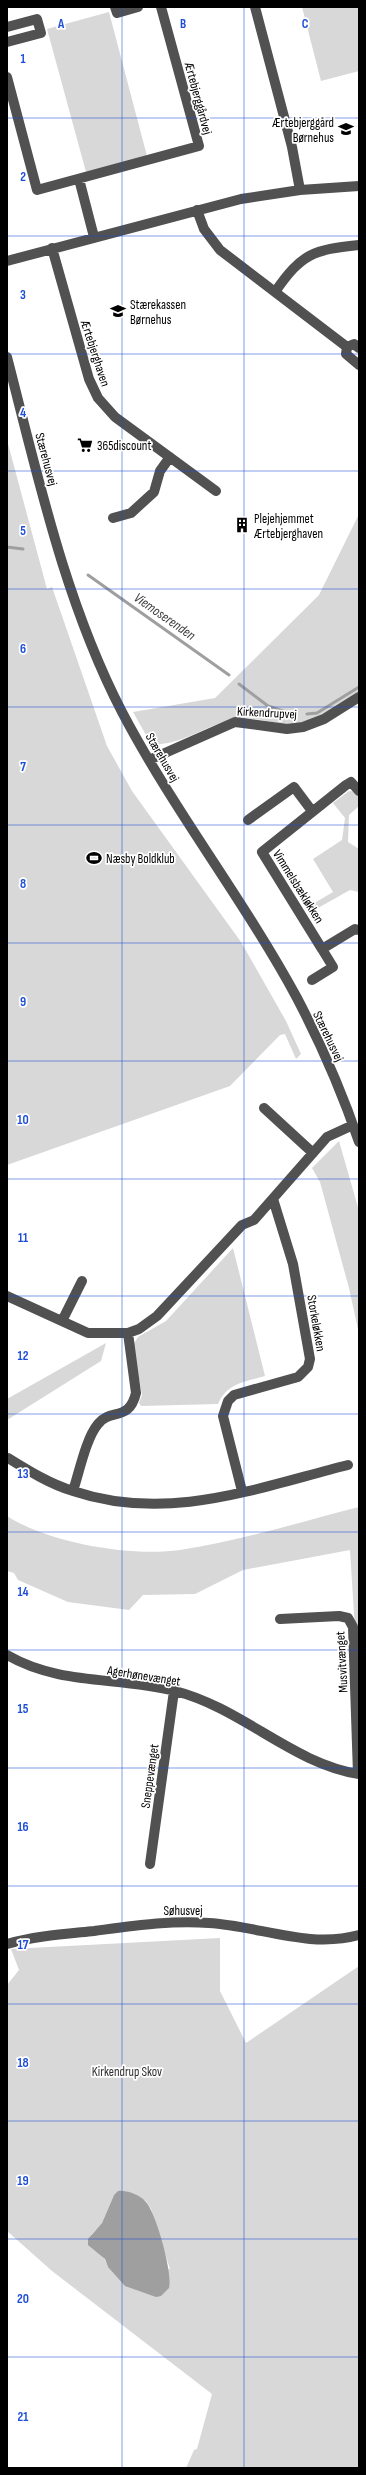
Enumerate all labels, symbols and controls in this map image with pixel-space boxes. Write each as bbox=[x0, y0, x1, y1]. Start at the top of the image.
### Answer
text: A bbox=[57, 16, 65, 32]
text: B bbox=[180, 16, 186, 32]
text: C bbox=[302, 16, 309, 32]
text: 1 bbox=[20, 51, 26, 67]
street label: Ærtebjerggårdvej bbox=[180, 59, 215, 136]
place label: Ærtebjerggård Børnehus bbox=[271, 115, 334, 146]
school or university icon: Ærtebjerggård Børnehus bbox=[337, 120, 355, 138]
text: 2 bbox=[20, 169, 26, 185]
text: 3 bbox=[20, 287, 26, 303]
place label: Stærekassen Børnehus bbox=[130, 297, 186, 328]
school or university icon: Stærekassen Børnehus bbox=[109, 302, 127, 320]
street label: Ærtebjerghaven bbox=[76, 317, 113, 389]
text: 4 bbox=[20, 405, 26, 421]
street label: Stærehusvej bbox=[31, 431, 61, 487]
supermarket icon: 365discount bbox=[76, 436, 94, 454]
place label: 365discount bbox=[97, 438, 151, 454]
place label: Plejehjemmet Ærtebjerghaven bbox=[253, 511, 323, 542]
building icon: Plejehjemmet Ærtebjerghaven bbox=[233, 516, 251, 534]
text: 5 bbox=[20, 523, 26, 539]
water label: Viemoserenden bbox=[131, 589, 199, 644]
text: 6 bbox=[20, 641, 26, 657]
street label: Kirkendrupvej bbox=[237, 703, 297, 723]
street label: Stærehusvej bbox=[142, 730, 183, 785]
text: 7 bbox=[20, 759, 26, 775]
street label: Vimmelsbækløkken bbox=[269, 847, 327, 926]
sports icon: Næsby Boldklub bbox=[85, 849, 103, 867]
place label: Næsby Boldklub bbox=[106, 851, 175, 867]
text: 8 bbox=[20, 876, 26, 892]
text: 9 bbox=[20, 994, 26, 1010]
street label: Stærehusvej bbox=[309, 1009, 347, 1064]
text: 10 bbox=[17, 1112, 29, 1128]
text: 11 bbox=[18, 1230, 28, 1246]
street label: Storkeløkken bbox=[303, 1294, 329, 1353]
text: 12 bbox=[18, 1348, 29, 1364]
text: 13 bbox=[18, 1466, 29, 1482]
text: 14 bbox=[17, 1584, 29, 1600]
street label: Musvitvænget bbox=[332, 1631, 352, 1693]
street label: Agerhønevænget bbox=[105, 1662, 182, 1690]
text: 15 bbox=[18, 1701, 29, 1717]
street label: Sneppevænget bbox=[138, 1743, 162, 1809]
text: 16 bbox=[17, 1819, 29, 1835]
street label: Søhusvej bbox=[163, 1903, 203, 1919]
text: 17 bbox=[18, 1937, 29, 1953]
text: 18 bbox=[17, 2055, 29, 2071]
park label: Kirkendrup Skov bbox=[92, 2064, 162, 2080]
text: 19 bbox=[17, 2173, 29, 2189]
text: 20 bbox=[17, 2291, 29, 2307]
text: 21 bbox=[18, 2409, 28, 2425]

